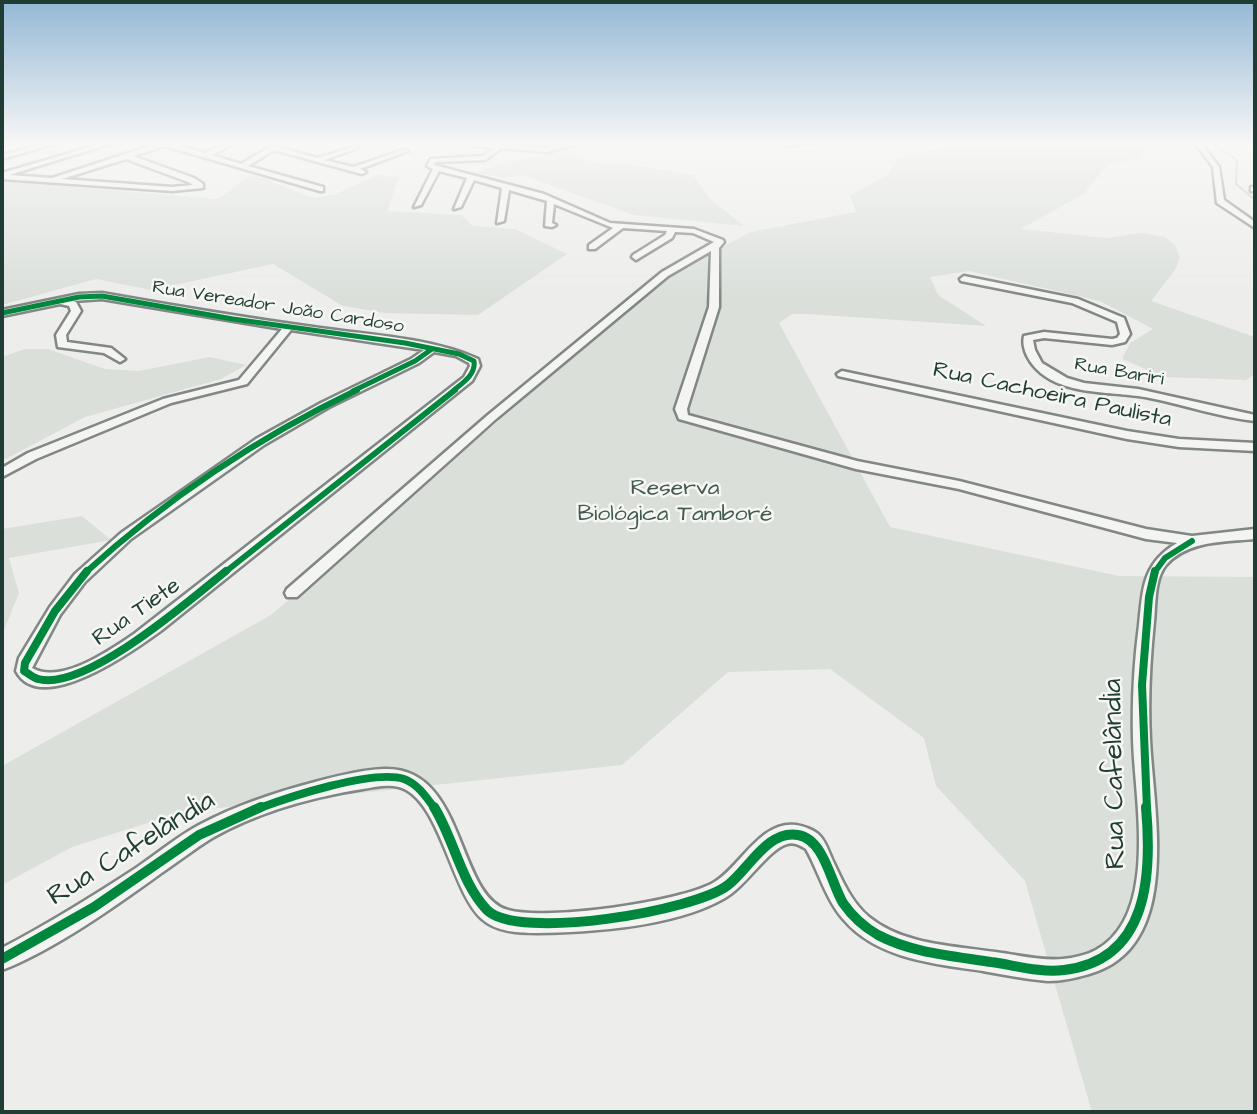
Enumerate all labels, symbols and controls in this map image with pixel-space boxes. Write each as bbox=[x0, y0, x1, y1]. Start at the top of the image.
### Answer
street label: Rua Vereador João Cardoso bbox=[150, 277, 406, 339]
street label: Rua Bariri bbox=[1073, 354, 1165, 392]
street label: Rua Cachoeira Paulista bbox=[930, 357, 1174, 435]
park label: Reserva Biológica Tamboré bbox=[577, 475, 773, 529]
street label: Rua Tiete bbox=[88, 573, 186, 653]
street label: Rua Cafelândia bbox=[1098, 678, 1134, 870]
street label: Rua Cafelândia bbox=[42, 785, 222, 915]

